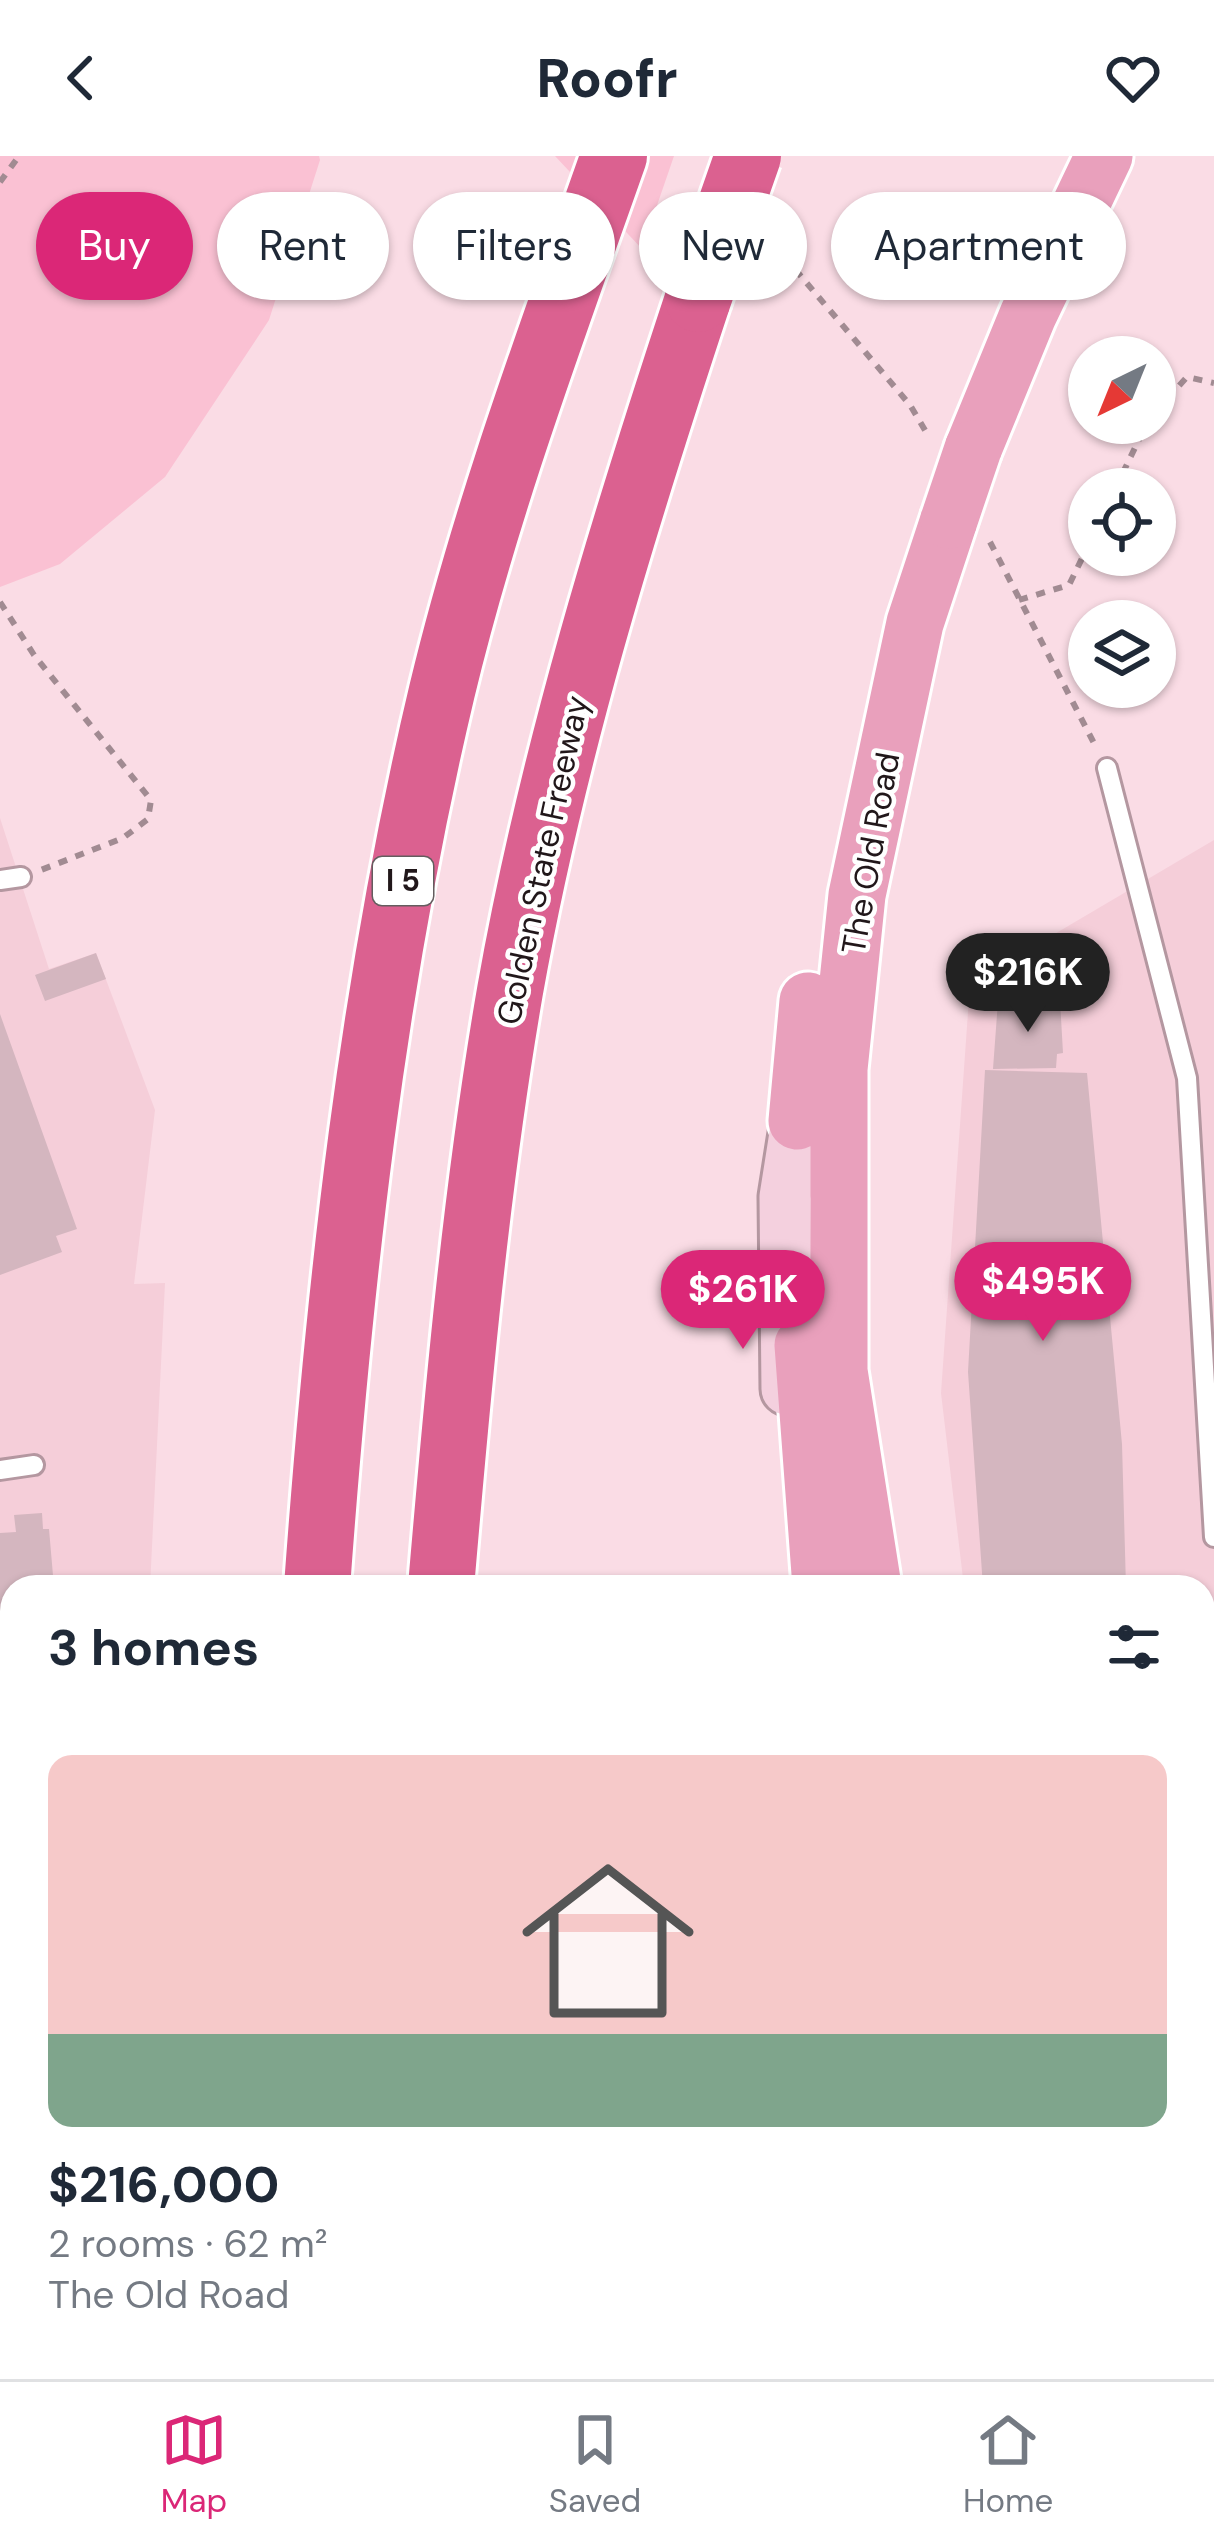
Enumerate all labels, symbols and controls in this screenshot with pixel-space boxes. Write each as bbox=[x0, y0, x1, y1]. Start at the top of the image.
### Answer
text: Roofr bbox=[536, 43, 678, 114]
icon: back bbox=[48, 45, 114, 111]
icon: heart bbox=[1100, 45, 1166, 111]
chip: Buy bbox=[36, 192, 193, 300]
chip: Rent bbox=[217, 192, 389, 300]
chip: Filters bbox=[413, 192, 615, 300]
chip: New bbox=[639, 192, 807, 300]
chip: Apartment bbox=[831, 192, 1126, 300]
north arrow bbox=[1068, 336, 1176, 444]
map controls bbox=[1068, 336, 1176, 708]
button: locate bbox=[1068, 468, 1176, 576]
button: layers bbox=[1068, 600, 1176, 708]
street label: Golden State Freeway bbox=[487, 692, 598, 1028]
street label: The Old Road bbox=[832, 749, 909, 957]
road number: I 5 bbox=[373, 857, 433, 905]
pin: $216K bbox=[944, 933, 1112, 1035]
text: $216K bbox=[973, 946, 1083, 997]
pin: $495K bbox=[959, 1242, 1127, 1344]
pin: $261K bbox=[659, 1250, 827, 1352]
text: $495K bbox=[981, 1255, 1105, 1306]
text: $261K bbox=[688, 1263, 798, 1314]
text: 3 homes bbox=[48, 1614, 259, 1681]
icon: filters bbox=[1101, 1614, 1167, 1680]
icon: home bbox=[500, 1833, 716, 2049]
text: $216,000 bbox=[48, 2151, 279, 2218]
text: 2 rooms · 62 m² bbox=[48, 2218, 328, 2269]
text: The Old Road bbox=[48, 2269, 289, 2320]
tab: Map bbox=[161, 2407, 227, 2522]
tab: Saved bbox=[549, 2407, 641, 2522]
tab: Home bbox=[963, 2407, 1053, 2522]

